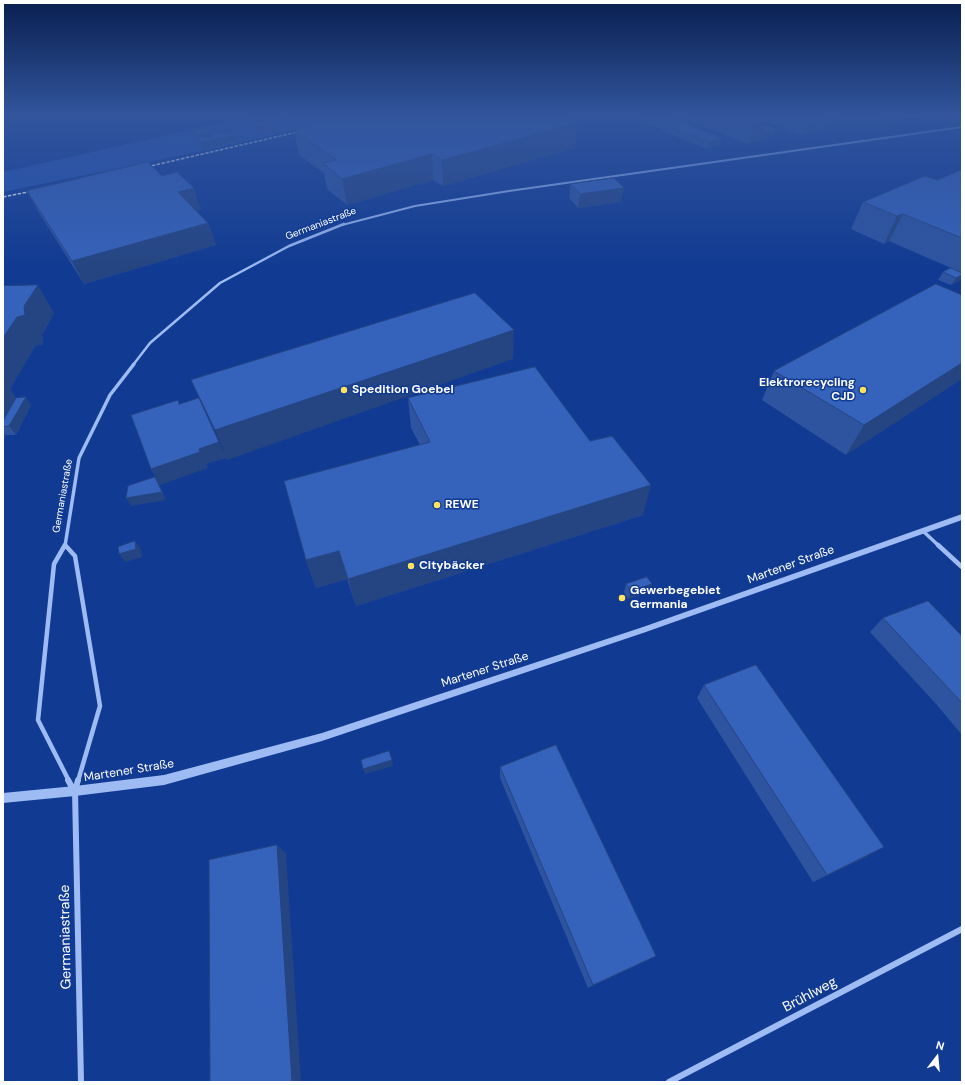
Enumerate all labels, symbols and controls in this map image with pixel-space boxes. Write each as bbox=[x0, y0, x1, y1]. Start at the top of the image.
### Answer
street label: Germaniastraße bbox=[284, 205, 358, 243]
place label: Elektrorecycling CJD bbox=[759, 376, 855, 404]
place label: Spedition Goebel bbox=[352, 383, 454, 397]
marker: Spedition Goebel bbox=[339, 385, 349, 395]
marker: Elektrorecycling CJD bbox=[858, 385, 868, 395]
street label: Germaniastraße bbox=[51, 458, 75, 534]
place label: REWE bbox=[445, 498, 479, 512]
marker: REWE bbox=[432, 500, 442, 510]
street label: Martener Straße bbox=[746, 543, 836, 587]
place label: Citybäcker bbox=[419, 559, 484, 573]
marker: Citybäcker bbox=[406, 561, 416, 571]
place label: Gewerbegebiet Germania bbox=[630, 584, 721, 612]
marker: Gewerbegebiet Germania bbox=[617, 593, 627, 603]
street label: Martener Straße bbox=[440, 649, 530, 691]
street label: Martener Straße bbox=[83, 757, 175, 785]
street label: Germaniastraße bbox=[57, 884, 75, 990]
street label: Brühlweg bbox=[780, 974, 840, 1016]
north arrow bbox=[917, 1037, 957, 1077]
text: N bbox=[935, 1038, 946, 1053]

